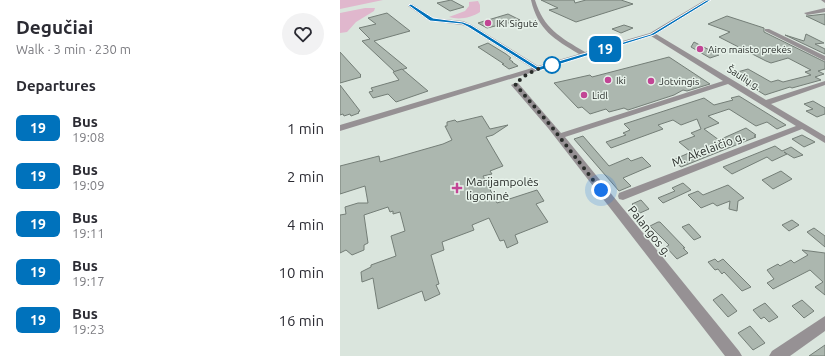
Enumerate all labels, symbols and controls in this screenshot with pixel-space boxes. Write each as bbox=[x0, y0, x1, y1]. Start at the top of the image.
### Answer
button: heart bbox=[282, 13, 324, 55]
text: Degučiai bbox=[16, 16, 93, 38]
marker: IKI Sigutė bbox=[483, 18, 493, 28]
place label: IKI Sigutė bbox=[496, 18, 538, 29]
line badge: 19 bbox=[587, 36, 623, 62]
text: 19 bbox=[597, 41, 613, 57]
text: Walk · 3 min · 230 m bbox=[16, 42, 131, 56]
marker: Airo maisto prekės bbox=[695, 44, 705, 54]
place label: Airo maisto prekės bbox=[708, 44, 791, 55]
unlabelled marker bbox=[543, 56, 561, 74]
street label: Šaulių g. bbox=[725, 63, 763, 93]
marker: Iki bbox=[603, 75, 613, 85]
place label: Iki bbox=[616, 75, 626, 86]
marker: Jotvingis bbox=[646, 76, 656, 86]
place label: Jotvingis bbox=[659, 76, 699, 87]
text: Departures bbox=[16, 77, 96, 94]
marker: Lidl bbox=[579, 90, 589, 100]
place label: Lidl bbox=[592, 90, 608, 101]
text: Bus bbox=[72, 113, 98, 130]
text: 19 bbox=[30, 120, 46, 136]
text: 1 min bbox=[287, 120, 324, 137]
street label: M. Akelaičio g. bbox=[670, 129, 746, 169]
text: 19:08 bbox=[72, 130, 105, 144]
text: Bus bbox=[72, 161, 98, 178]
text: 19 bbox=[30, 168, 46, 184]
text: 2 min bbox=[287, 168, 324, 185]
place label: Marijampolės ligoninė bbox=[466, 175, 539, 202]
text: 19:09 bbox=[72, 178, 105, 192]
your location bbox=[591, 180, 611, 200]
marker: Marijampolės ligoninė bbox=[451, 182, 463, 194]
street label: Palangos g. bbox=[626, 203, 674, 259]
text: Bus bbox=[72, 209, 98, 226]
text: 19 bbox=[30, 216, 46, 232]
text: 4 min bbox=[287, 216, 324, 233]
text: 19:11 bbox=[72, 226, 105, 240]
text: Bus bbox=[72, 257, 98, 274]
text: 19 bbox=[30, 264, 46, 280]
text: 10 min bbox=[278, 264, 324, 281]
text: 19:17 bbox=[72, 274, 105, 288]
text: Bus bbox=[72, 305, 98, 322]
text: 19 bbox=[30, 312, 46, 328]
text: 16 min bbox=[278, 312, 324, 329]
text: 19:23 bbox=[72, 322, 105, 336]

